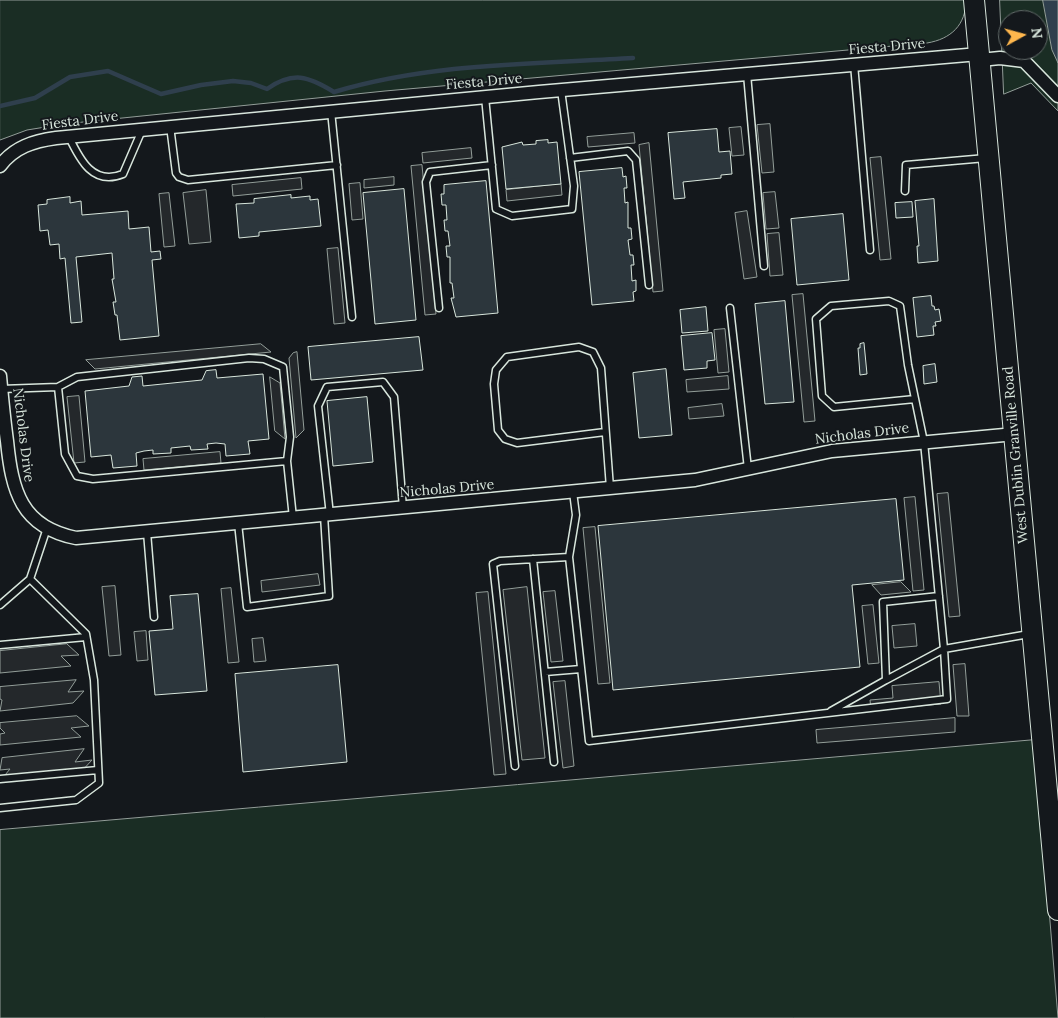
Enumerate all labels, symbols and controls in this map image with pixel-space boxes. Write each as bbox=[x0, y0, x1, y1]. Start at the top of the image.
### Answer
north arrow bbox=[998, 10, 1048, 60]
text: N bbox=[1027, 27, 1046, 40]
street label: Fiesta Drive bbox=[848, 35, 926, 59]
street label: Fiesta Drive bbox=[445, 70, 523, 94]
street label: Fiesta Drive bbox=[41, 108, 119, 134]
street label: West Dublin Granville Road bbox=[1000, 366, 1032, 544]
street label: Nicholas Drive bbox=[9, 387, 37, 483]
street label: Nicholas Drive bbox=[814, 420, 910, 448]
street label: Nicholas Drive bbox=[399, 476, 495, 502]

